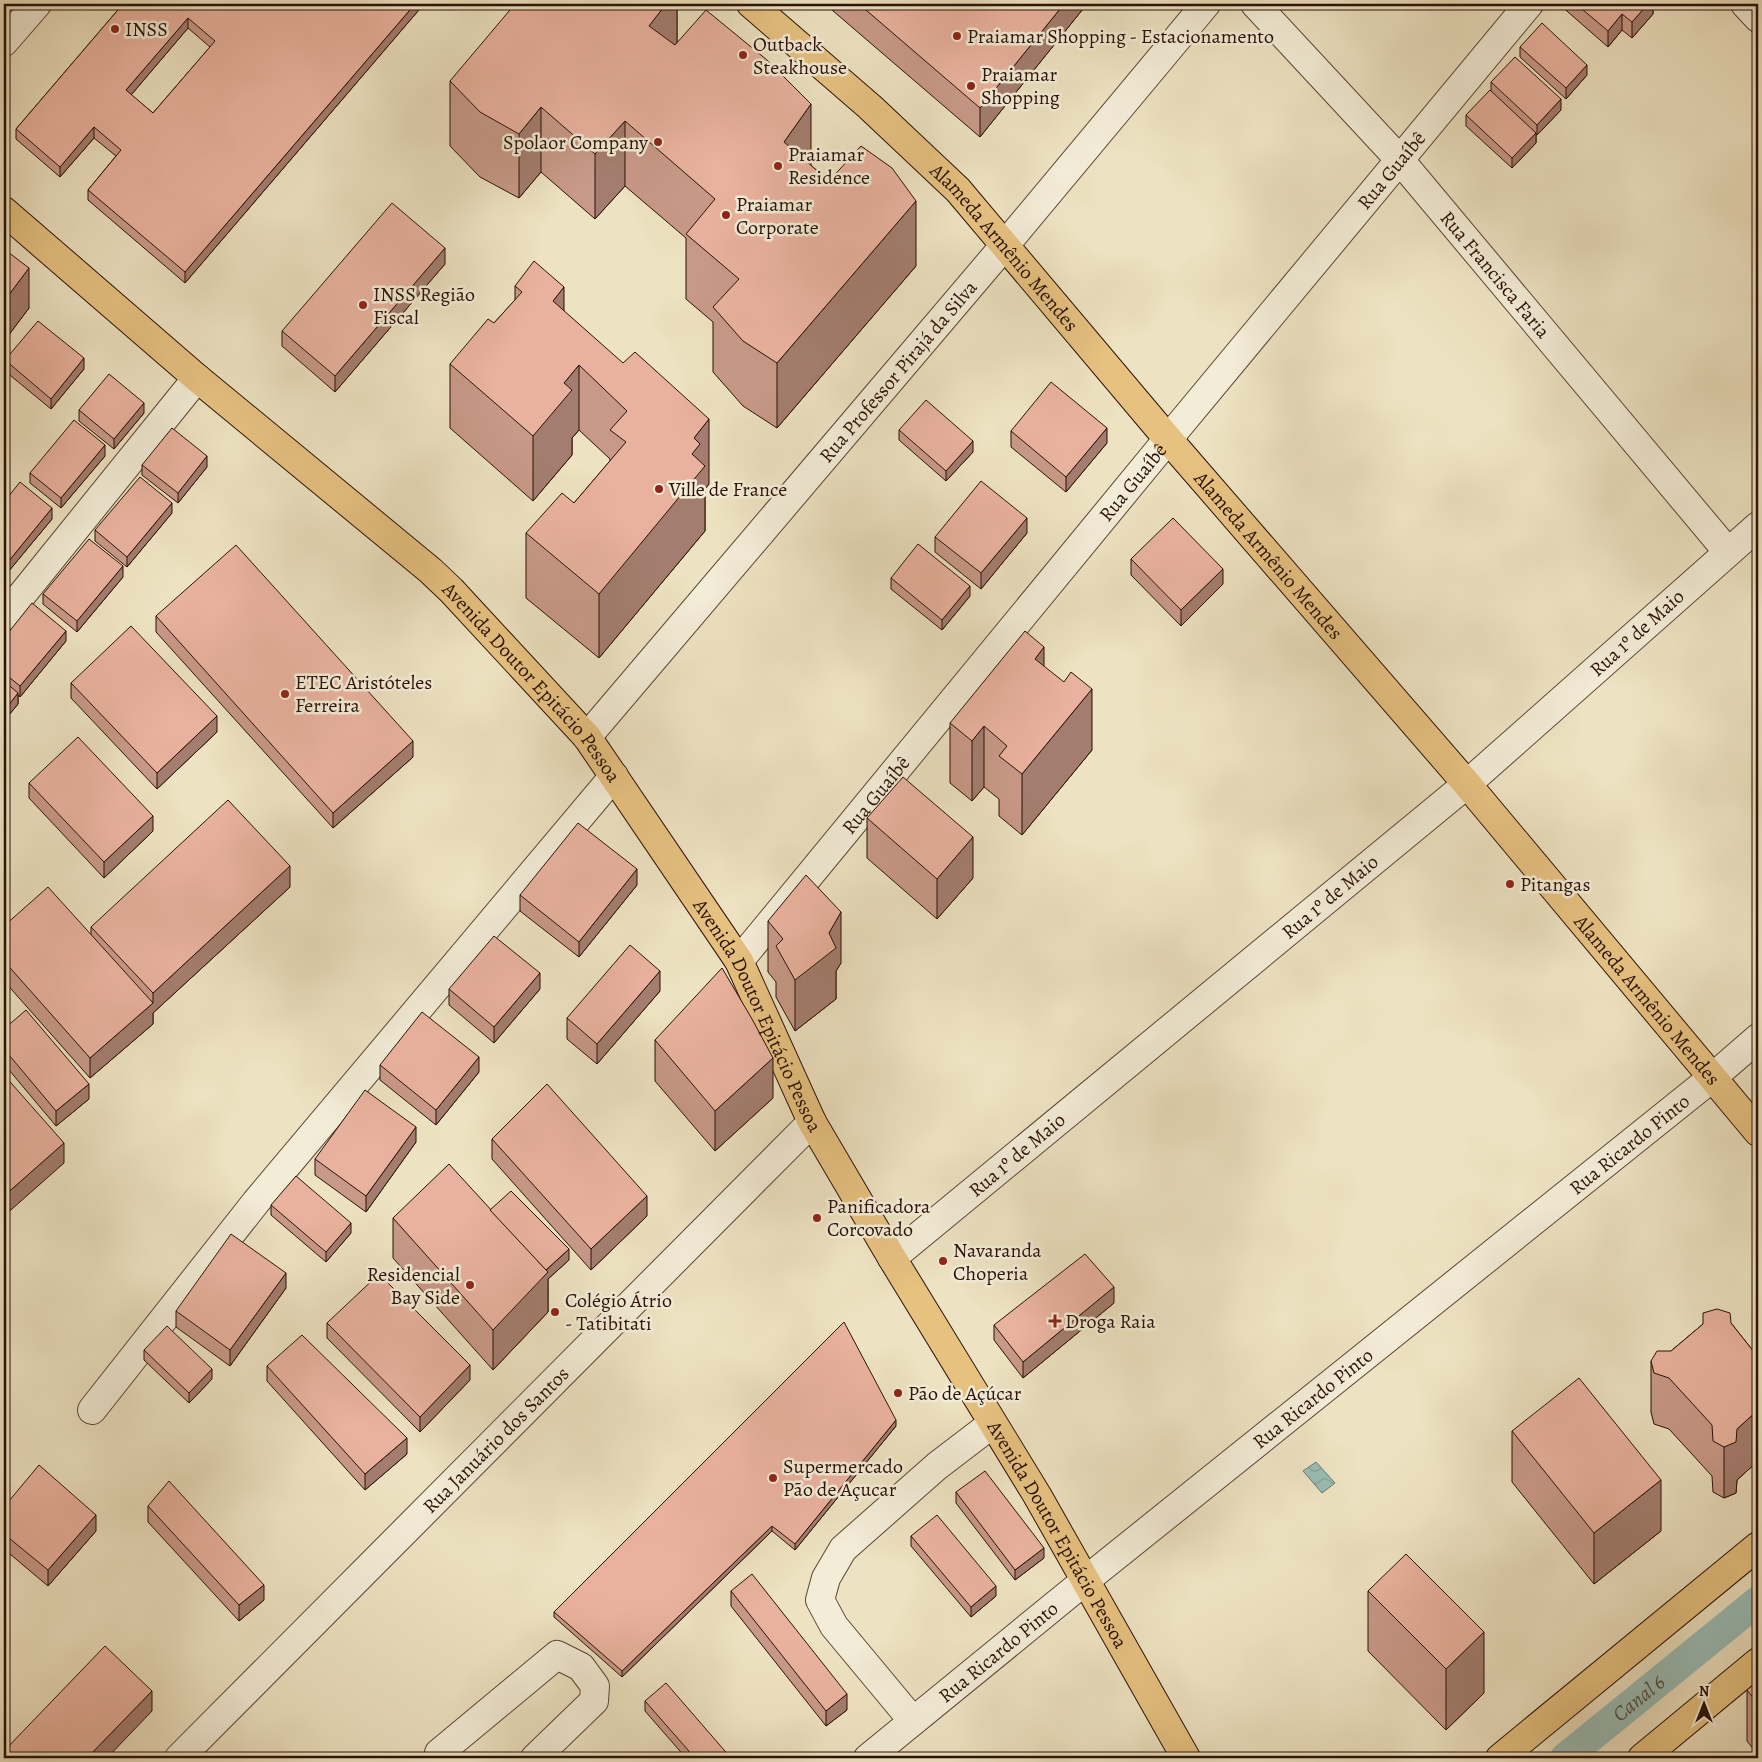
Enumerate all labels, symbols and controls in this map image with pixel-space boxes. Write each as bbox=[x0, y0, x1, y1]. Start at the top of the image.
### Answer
place label: INSS bbox=[125, 16, 168, 43]
marker: INSS bbox=[109, 23, 121, 35]
place label: Praiamar Shopping - Estacionamento bbox=[967, 23, 1274, 50]
marker: Praiamar Shopping - Estacionamento bbox=[951, 30, 963, 42]
place label: Outback Steakhouse bbox=[753, 31, 847, 81]
marker: Outback Steakhouse bbox=[737, 49, 749, 61]
place label: Praiamar Shopping bbox=[981, 61, 1060, 111]
marker: Praiamar Shopping bbox=[965, 80, 977, 92]
street label: Rua Guaíbê bbox=[1351, 126, 1431, 215]
place label: Spolaor Company bbox=[503, 129, 649, 156]
marker: Spolaor Company bbox=[652, 136, 664, 148]
place label: Praiamar Residence bbox=[788, 141, 870, 191]
street label: Alameda Armênio Mendes bbox=[924, 156, 1085, 337]
marker: Praiamar Residence bbox=[772, 160, 784, 172]
place label: Praiamar Corporate bbox=[736, 191, 819, 241]
street label: Rua Francisca Faria bbox=[1434, 205, 1557, 344]
marker: Praiamar Corporate bbox=[720, 209, 732, 221]
street label: Rua Professor Pirajá da Silva bbox=[813, 274, 983, 468]
place label: INSS Região Fiscal bbox=[373, 281, 475, 331]
marker: INSS Região Fiscal bbox=[357, 299, 369, 311]
street label: Rua Guaíbê bbox=[1092, 437, 1173, 527]
street label: Alameda Armênio Mendes bbox=[1188, 465, 1349, 645]
place label: Ville de France bbox=[668, 476, 787, 503]
marker: Ville de France bbox=[653, 483, 665, 495]
street label: Avenida Doutor Epitácio Pessoa bbox=[436, 575, 628, 788]
street label: Rua 1º de Maio bbox=[1584, 583, 1690, 683]
place label: ETEC Aristóteles Ferreira bbox=[295, 669, 432, 719]
marker: ETEC Aristóteles Ferreira bbox=[279, 688, 291, 700]
street label: Rua Guaíbê bbox=[835, 750, 916, 840]
street label: Rua 1º de Maio bbox=[1276, 849, 1384, 945]
place label: Pitangas bbox=[1520, 871, 1590, 898]
marker: Pitangas bbox=[1504, 878, 1516, 890]
street label: Avenida Doutor Epitácio Pessoa bbox=[686, 892, 829, 1138]
street label: Alameda Armênio Mendes bbox=[1568, 908, 1727, 1091]
street label: Rua Ricardo Pinto bbox=[1563, 1088, 1695, 1201]
street label: Rua 1º de Maio bbox=[963, 1107, 1071, 1203]
place label: Panificadora Corcovado bbox=[827, 1193, 931, 1243]
marker: Panificadora Corcovado bbox=[811, 1212, 823, 1224]
place label: Navaranda Choperia bbox=[953, 1237, 1042, 1287]
marker: Navaranda Choperia bbox=[937, 1255, 949, 1267]
place label: Residencial Bay Side bbox=[367, 1261, 460, 1311]
marker: Residencial Bay Side bbox=[464, 1279, 476, 1291]
place label: Colégio Átrio - Tatibitati bbox=[565, 1287, 672, 1337]
marker: Colégio Átrio - Tatibitati bbox=[549, 1306, 561, 1318]
place label: Droga Raia bbox=[1065, 1308, 1156, 1335]
marker: Droga Raia bbox=[1049, 1315, 1061, 1327]
street label: Rua Ricardo Pinto bbox=[1247, 1342, 1379, 1455]
street label: Rua Januário dos Santos bbox=[417, 1360, 575, 1519]
place label: Pão de Açúcar bbox=[908, 1380, 1022, 1407]
marker: Pão de Açúcar bbox=[892, 1387, 904, 1399]
street label: Avenida Doutor Epitácio Pessoa bbox=[981, 1415, 1135, 1654]
place label: Supermercado Pão de Açucar bbox=[783, 1453, 903, 1503]
marker: Supermercado Pão de Açucar bbox=[767, 1472, 779, 1484]
street label: Rua Ricardo Pinto bbox=[933, 1595, 1064, 1709]
water label: Canal 6 bbox=[1607, 1668, 1671, 1728]
north arrow bbox=[1680, 1680, 1730, 1730]
text: N bbox=[1699, 1682, 1709, 1701]

